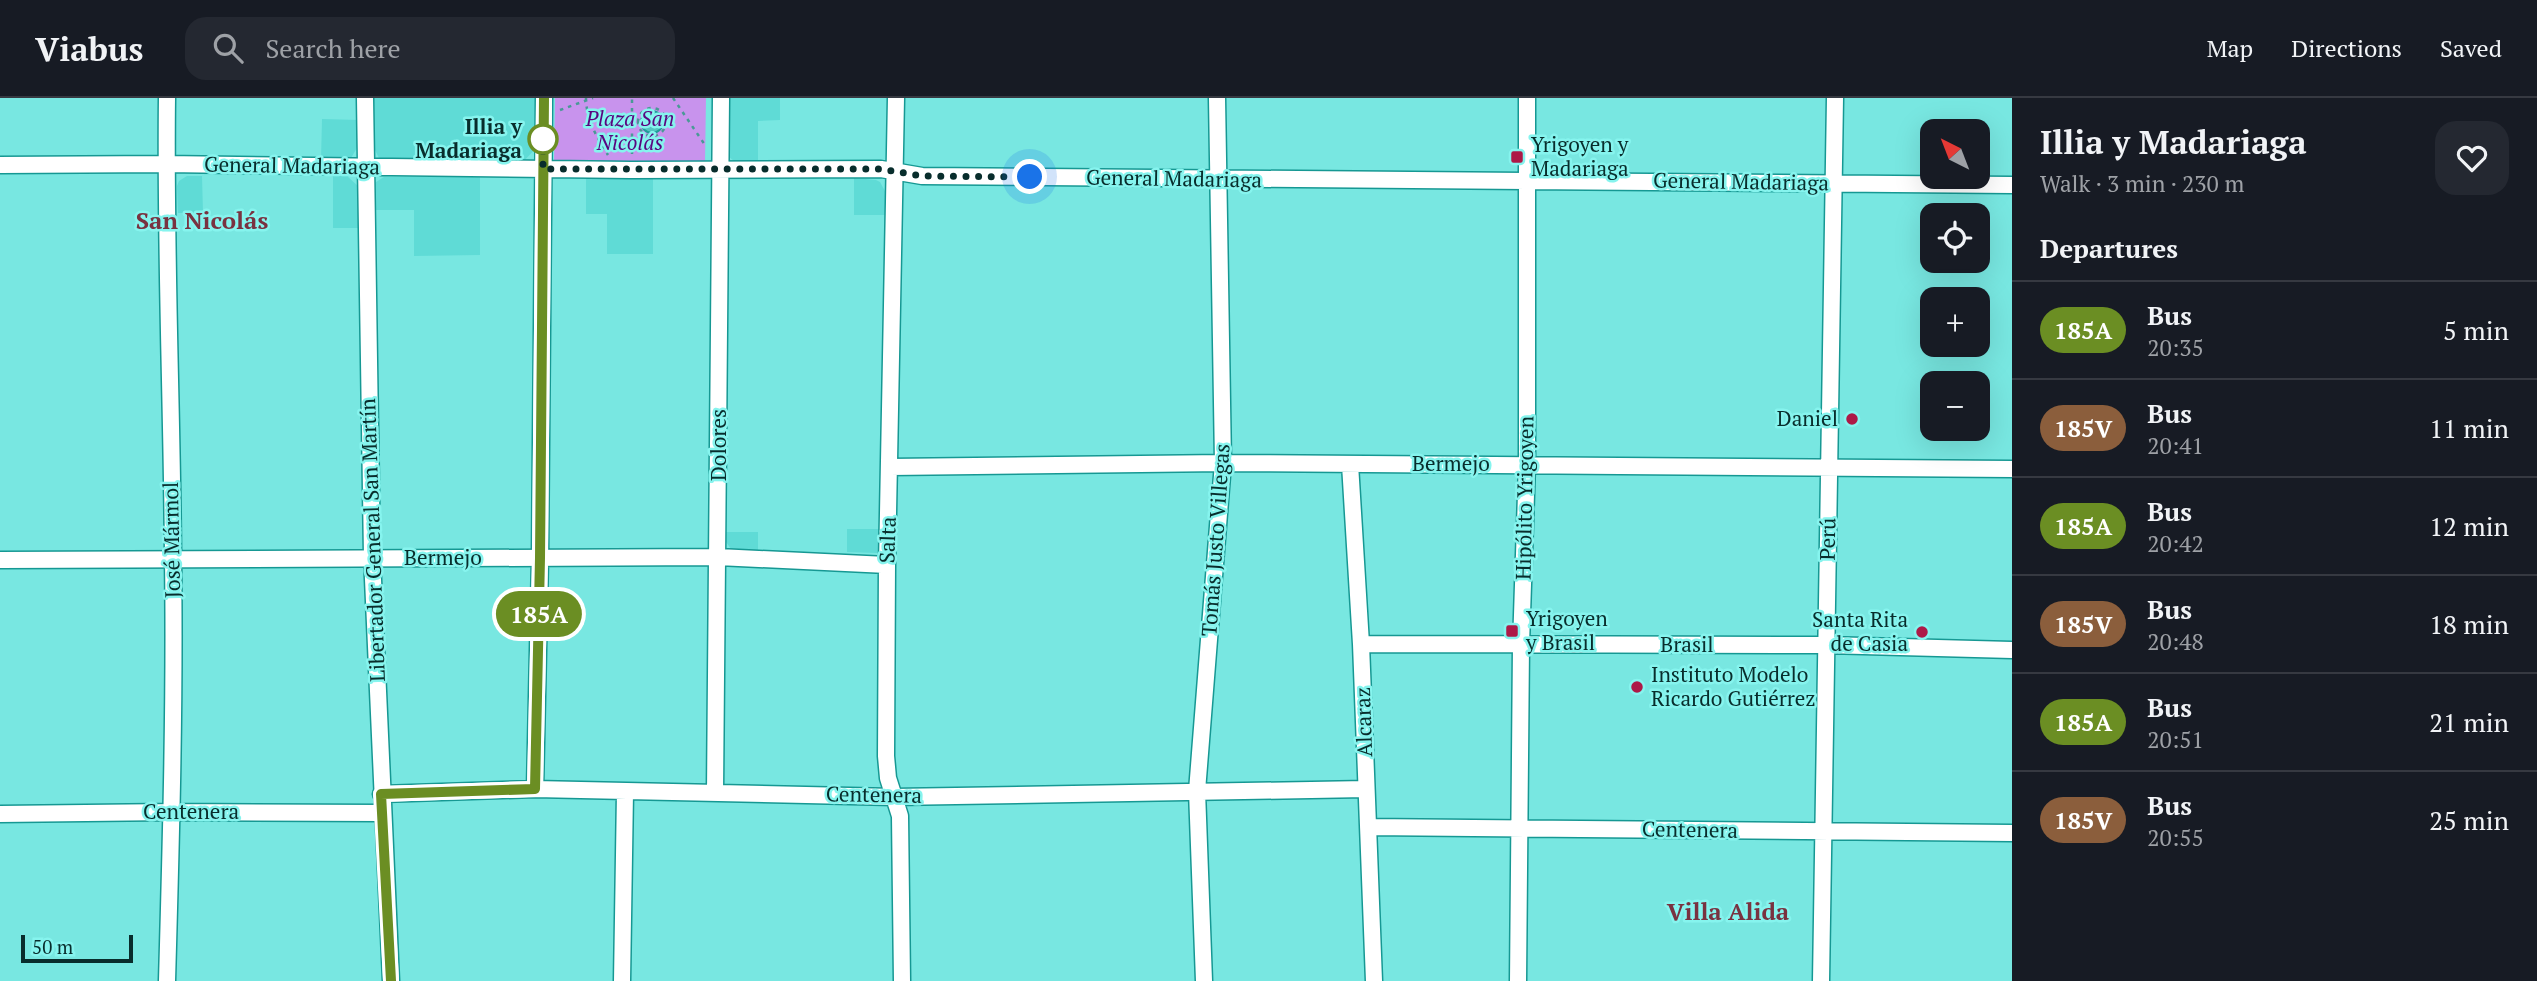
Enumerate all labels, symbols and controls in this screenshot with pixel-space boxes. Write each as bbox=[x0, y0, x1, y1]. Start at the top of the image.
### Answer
search box bbox=[185, 17, 675, 80]
text: Viabus bbox=[35, 27, 143, 70]
icon: search bbox=[209, 29, 247, 67]
text: Search here bbox=[265, 31, 401, 65]
text: Map bbox=[2207, 32, 2253, 64]
text: Directions bbox=[2291, 32, 2402, 64]
text: Saved bbox=[2440, 32, 2502, 64]
park label: Plaza San Nicolás bbox=[585, 104, 674, 156]
place label: Illia y Madariaga bbox=[415, 112, 523, 164]
north arrow bbox=[1920, 119, 1990, 189]
map controls bbox=[1920, 119, 1990, 441]
text: Illia y Madariaga bbox=[2040, 120, 2307, 163]
button: heart bbox=[2435, 121, 2509, 195]
marker: Illia y Madariaga bbox=[528, 124, 558, 154]
place label: Yrigoyen y Madariaga bbox=[1531, 130, 1629, 182]
street label: General Madariaga bbox=[204, 149, 381, 181]
marker: Yrigoyen y Madariaga bbox=[1509, 149, 1525, 165]
your location bbox=[1012, 159, 1047, 194]
street label: General Madariaga bbox=[1086, 162, 1263, 194]
street label: General Madariaga bbox=[1653, 165, 1830, 197]
text: Walk · 3 min · 230 m bbox=[2040, 168, 2244, 199]
button: locate bbox=[1920, 203, 1990, 273]
district label: San Nicolás bbox=[136, 204, 268, 236]
text: Departures bbox=[2040, 231, 2178, 265]
button: + bbox=[1920, 287, 1990, 357]
text: Bus bbox=[2147, 298, 2192, 332]
text: 5 min bbox=[2443, 313, 2509, 347]
text: 185A bbox=[2054, 314, 2112, 346]
text: 20:35 bbox=[2147, 332, 2204, 363]
button: − bbox=[1920, 371, 1990, 441]
text: Bus bbox=[2147, 396, 2192, 430]
street label: Libertador General San Martín bbox=[353, 397, 391, 682]
place label: Daniel bbox=[1777, 404, 1838, 432]
street label: Dolores bbox=[704, 409, 732, 481]
marker: Daniel bbox=[1844, 411, 1860, 427]
text: 11 min bbox=[2429, 411, 2509, 445]
text: 185V bbox=[2054, 412, 2112, 444]
street label: Hipólito Yrigoyen bbox=[1509, 415, 1539, 580]
text: 20:41 bbox=[2147, 430, 2204, 461]
street label: Tomás Justo Villegas bbox=[1194, 443, 1236, 637]
street label: Bermejo bbox=[1412, 449, 1490, 477]
street label: José Mármol bbox=[156, 482, 186, 598]
text: Bus bbox=[2147, 494, 2192, 528]
text: 12 min bbox=[2429, 509, 2509, 543]
text: 185A bbox=[2054, 510, 2112, 542]
street label: Salta bbox=[872, 516, 902, 564]
street label: Perú bbox=[1813, 517, 1841, 561]
text: 20:42 bbox=[2147, 528, 2204, 559]
street label: Bermejo bbox=[404, 543, 482, 571]
line badge: 185A bbox=[490, 591, 588, 637]
text: Bus bbox=[2147, 592, 2192, 626]
text: 185A bbox=[510, 598, 568, 630]
place label: Yrigoyen y Brasil bbox=[1525, 604, 1608, 656]
place label: Santa Rita de Casia bbox=[1812, 605, 1908, 657]
text: 18 min bbox=[2429, 607, 2509, 641]
text: 185V bbox=[2054, 608, 2112, 640]
marker: Yrigoyen y Brasil bbox=[1504, 623, 1520, 639]
marker: Santa Rita de Casia bbox=[1914, 624, 1930, 640]
text: 20:48 bbox=[2147, 626, 2204, 657]
street label: Brasil bbox=[1660, 630, 1714, 658]
place label: Instituto Modelo Ricardo Gutiérrez bbox=[1651, 660, 1815, 712]
marker: Instituto Modelo Ricardo Gutiérrez bbox=[1629, 679, 1645, 695]
street label: Alcaraz bbox=[1348, 687, 1378, 757]
text: Bus bbox=[2147, 690, 2192, 724]
text: 21 min bbox=[2429, 705, 2509, 739]
text: 185A bbox=[2054, 706, 2112, 738]
text: 20:51 bbox=[2147, 724, 2204, 755]
street label: Centenera bbox=[826, 779, 923, 809]
text: Bus bbox=[2147, 788, 2192, 822]
street label: Centenera bbox=[143, 797, 239, 825]
text: 25 min bbox=[2429, 803, 2509, 837]
text: 185V bbox=[2054, 804, 2112, 836]
street label: Centenera bbox=[1642, 814, 1739, 844]
text: 20:55 bbox=[2147, 822, 2204, 853]
district label: Villa Alida bbox=[1667, 895, 1790, 927]
scale bar bbox=[21, 932, 133, 964]
text: 50 m bbox=[32, 934, 73, 959]

